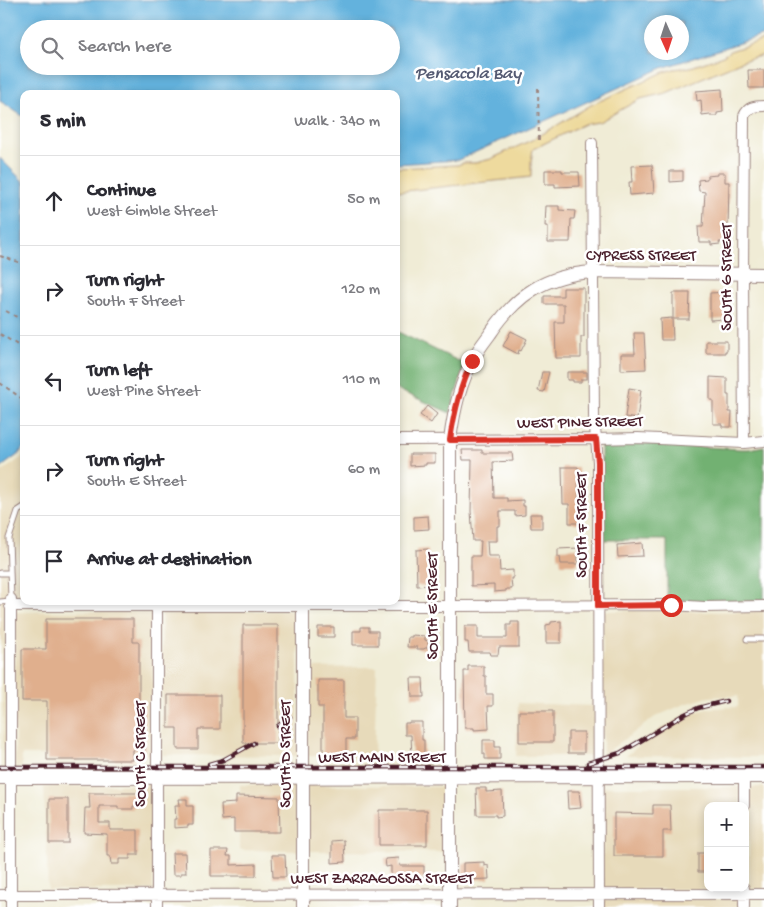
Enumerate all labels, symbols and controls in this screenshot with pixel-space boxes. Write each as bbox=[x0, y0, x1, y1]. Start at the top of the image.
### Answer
north arrow bbox=[644, 15, 689, 60]
search box bbox=[20, 20, 400, 75]
icon: search bbox=[38, 34, 66, 62]
text: Search here bbox=[78, 36, 172, 59]
water label: Pensacola Bay bbox=[415, 64, 522, 85]
text: 5 min bbox=[40, 110, 85, 135]
text: Walk · 340 m bbox=[294, 113, 380, 132]
text: Continue bbox=[87, 180, 156, 203]
icon: ahead bbox=[40, 187, 68, 215]
text: 50 m bbox=[347, 191, 380, 210]
text: West Gimble Street bbox=[87, 203, 217, 222]
street label: SOUTH G STREET bbox=[719, 223, 738, 331]
street label: CYPRESS STREET bbox=[586, 248, 697, 267]
text: Turn right bbox=[87, 270, 163, 293]
icon: right bbox=[40, 277, 68, 305]
text: 120 m bbox=[341, 281, 380, 300]
text: South F Street bbox=[87, 293, 184, 312]
route end bbox=[461, 350, 484, 373]
text: Turn left bbox=[87, 360, 151, 383]
icon: left bbox=[40, 367, 68, 395]
text: 110 m bbox=[343, 371, 380, 390]
text: West Pine Street bbox=[87, 383, 200, 402]
street label: WEST PINE STREET bbox=[517, 413, 644, 435]
text: Turn right bbox=[87, 450, 163, 473]
icon: right bbox=[40, 457, 68, 485]
text: 60 m bbox=[348, 461, 380, 480]
street label: SOUTH F STREET bbox=[574, 471, 593, 578]
text: South E Street bbox=[87, 473, 186, 492]
icon: arrive bbox=[40, 547, 68, 575]
text: Arrive at destination bbox=[87, 549, 251, 572]
street label: SOUTH E STREET bbox=[425, 552, 444, 660]
route start bbox=[660, 594, 683, 617]
street label: SOUTH D STREET bbox=[278, 699, 297, 808]
street label: SOUTH C STREET bbox=[133, 700, 152, 807]
street label: WEST MAIN STREET bbox=[318, 750, 447, 769]
map controls bbox=[704, 802, 749, 892]
button: + bbox=[704, 802, 749, 847]
button: − bbox=[704, 847, 749, 892]
street label: WEST ZARRAGOSSA STREET bbox=[291, 871, 474, 890]

